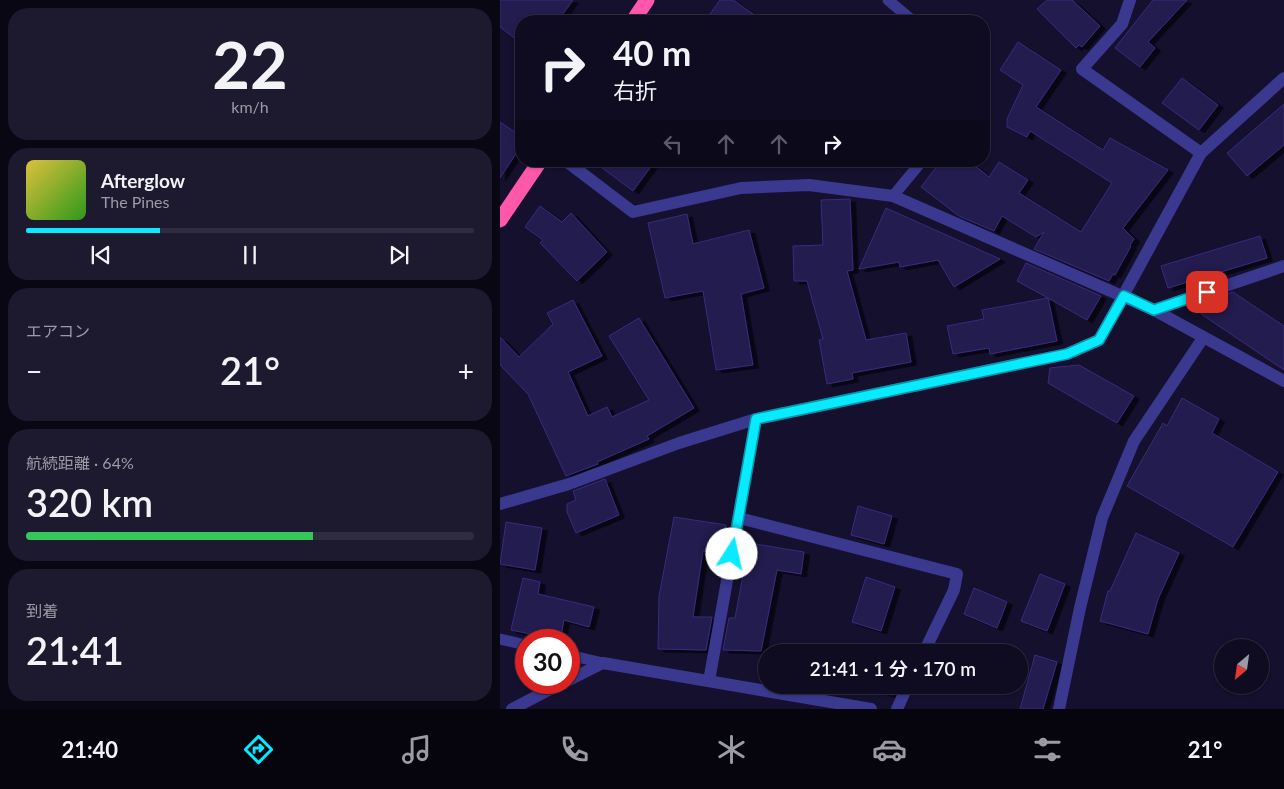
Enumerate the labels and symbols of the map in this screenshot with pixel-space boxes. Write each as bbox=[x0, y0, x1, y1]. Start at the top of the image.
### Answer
pin bbox=[1186, 271, 1228, 313]
position arrow bbox=[705, 527, 757, 579]
speed limit sign: 30 bbox=[515, 629, 580, 694]
north arrow bbox=[1214, 639, 1269, 694]

